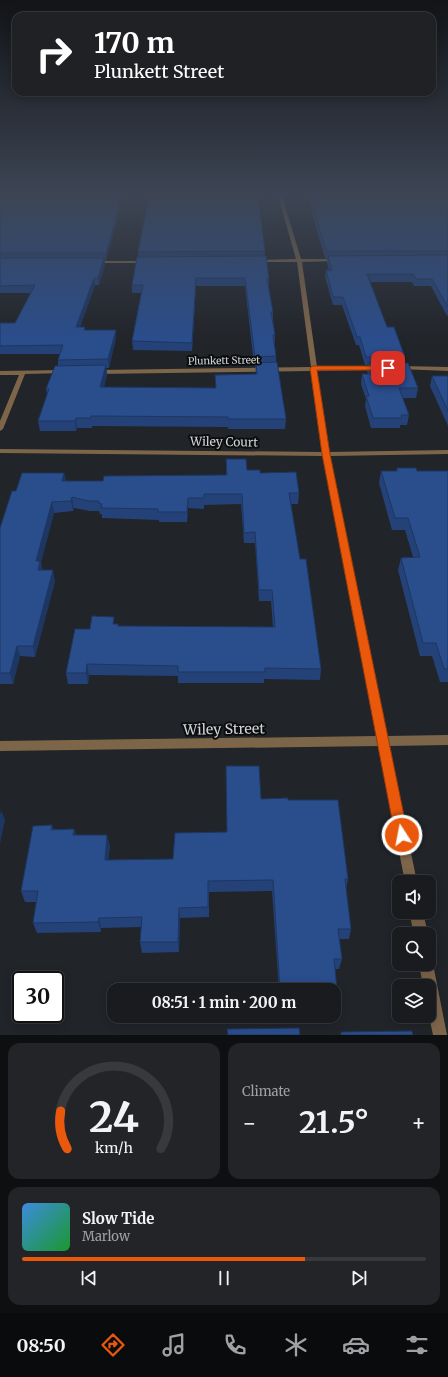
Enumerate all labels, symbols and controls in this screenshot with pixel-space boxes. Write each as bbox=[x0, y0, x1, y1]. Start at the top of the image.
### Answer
text: 170 m bbox=[94, 25, 175, 61]
icon: right bbox=[28, 28, 80, 80]
text: Plunkett Street bbox=[94, 60, 224, 83]
pin bbox=[371, 351, 405, 385]
street label: Plunkett Street bbox=[188, 353, 260, 368]
icon: arrive bbox=[377, 357, 399, 379]
street label: Wiley Court bbox=[189, 433, 258, 450]
street label: Wiley Street bbox=[182, 719, 265, 739]
position arrow bbox=[381, 814, 423, 856]
map controls bbox=[392, 875, 436, 1023]
button: sound bbox=[392, 875, 436, 919]
button: search bbox=[392, 927, 436, 971]
speed limit sign: 30 bbox=[12, 971, 64, 1023]
button: layers bbox=[392, 979, 436, 1023]
text: 08:51 · 1 min · 200 m bbox=[152, 993, 296, 1012]
text: Climate bbox=[242, 1083, 290, 1100]
text: 24 bbox=[89, 1091, 139, 1143]
text: 21.5° bbox=[299, 1103, 369, 1141]
text: − bbox=[242, 1109, 257, 1137]
text: + bbox=[411, 1109, 426, 1137]
text: km/h bbox=[95, 1139, 133, 1157]
text: Slow Tide bbox=[82, 1209, 154, 1228]
text: Marlow bbox=[82, 1228, 130, 1245]
icon: previous bbox=[78, 1267, 100, 1289]
icon: pause bbox=[213, 1267, 235, 1289]
icon: next bbox=[348, 1267, 370, 1289]
icon: directions bbox=[99, 1331, 127, 1359]
icon: music bbox=[160, 1331, 188, 1359]
icon: phone bbox=[221, 1331, 249, 1359]
icon: climate bbox=[282, 1331, 310, 1359]
icon: car bbox=[342, 1331, 370, 1359]
icon: filters bbox=[403, 1331, 431, 1359]
text: 08:50 bbox=[16, 1334, 66, 1357]

